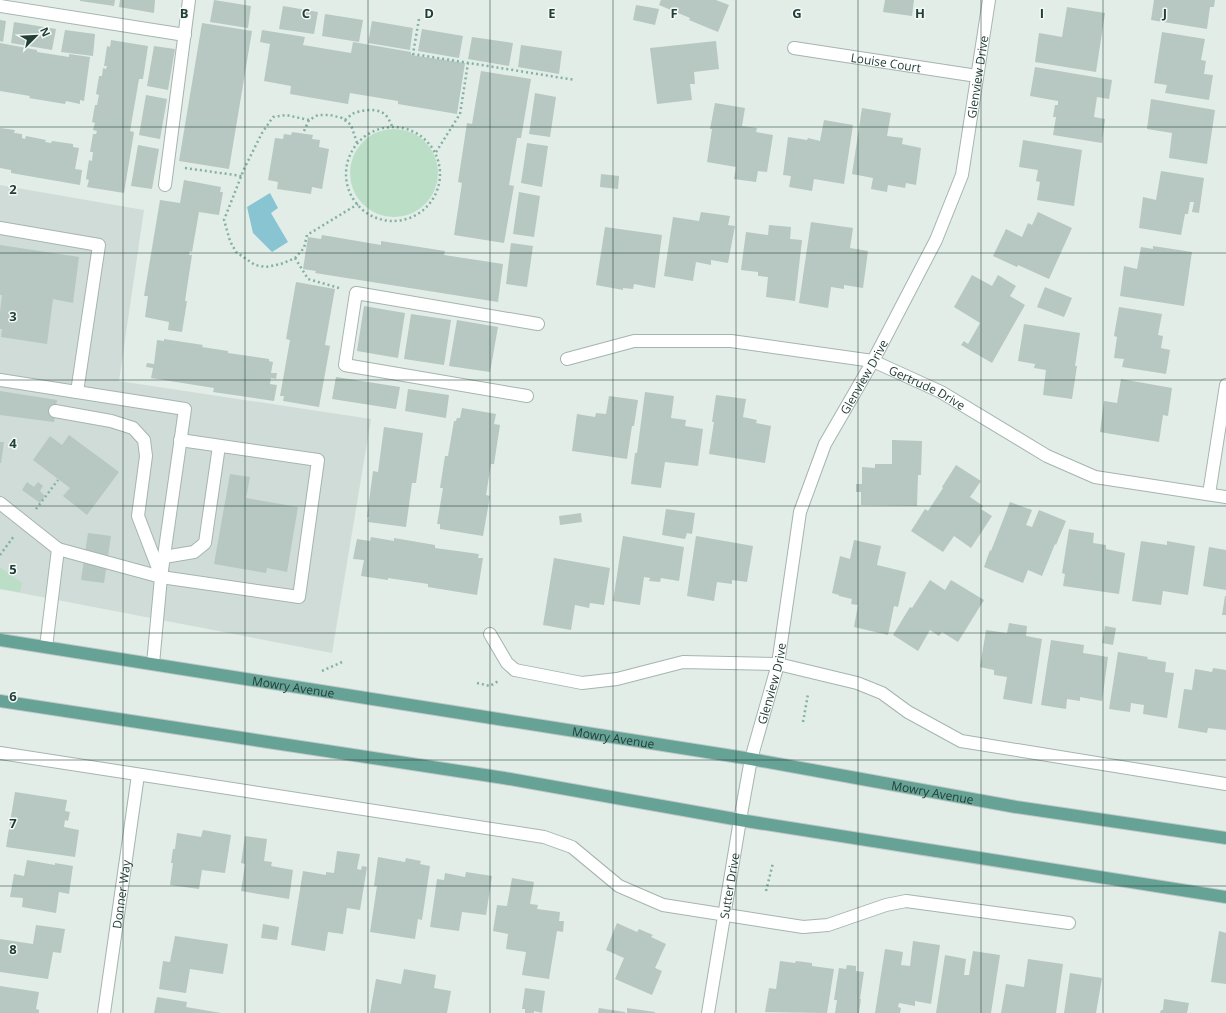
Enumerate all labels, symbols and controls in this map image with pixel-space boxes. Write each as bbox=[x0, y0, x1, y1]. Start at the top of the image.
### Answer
text: B bbox=[180, 4, 189, 22]
text: C bbox=[302, 4, 310, 22]
text: D bbox=[424, 4, 434, 22]
text: E bbox=[548, 4, 556, 22]
text: F bbox=[670, 4, 678, 22]
text: G bbox=[792, 4, 802, 22]
text: H bbox=[915, 4, 925, 22]
text: I bbox=[1040, 4, 1044, 22]
text: J bbox=[1162, 4, 1167, 22]
north arrow bbox=[16, 16, 56, 56]
text: N bbox=[37, 25, 54, 39]
street label: Glenview Drive bbox=[962, 34, 992, 119]
street label: Louise Court bbox=[850, 48, 922, 76]
text: 2 bbox=[9, 180, 17, 198]
text: 3 bbox=[9, 307, 17, 325]
street label: Glenview Drive bbox=[836, 336, 891, 417]
street label: Gertrude Drive bbox=[886, 361, 969, 414]
text: 4 bbox=[9, 434, 17, 452]
text: 5 bbox=[9, 560, 17, 578]
street label: Glenview Drive bbox=[753, 641, 790, 726]
street label: Mowry Avenue bbox=[251, 672, 336, 701]
text: 6 bbox=[9, 687, 17, 705]
street label: Mowry Avenue bbox=[571, 722, 656, 752]
street label: Mowry Avenue bbox=[890, 776, 975, 808]
text: 7 bbox=[9, 814, 17, 832]
street label: Sutter Drive bbox=[715, 851, 743, 920]
street label: Donner Way bbox=[108, 858, 134, 930]
text: 8 bbox=[9, 940, 17, 958]

